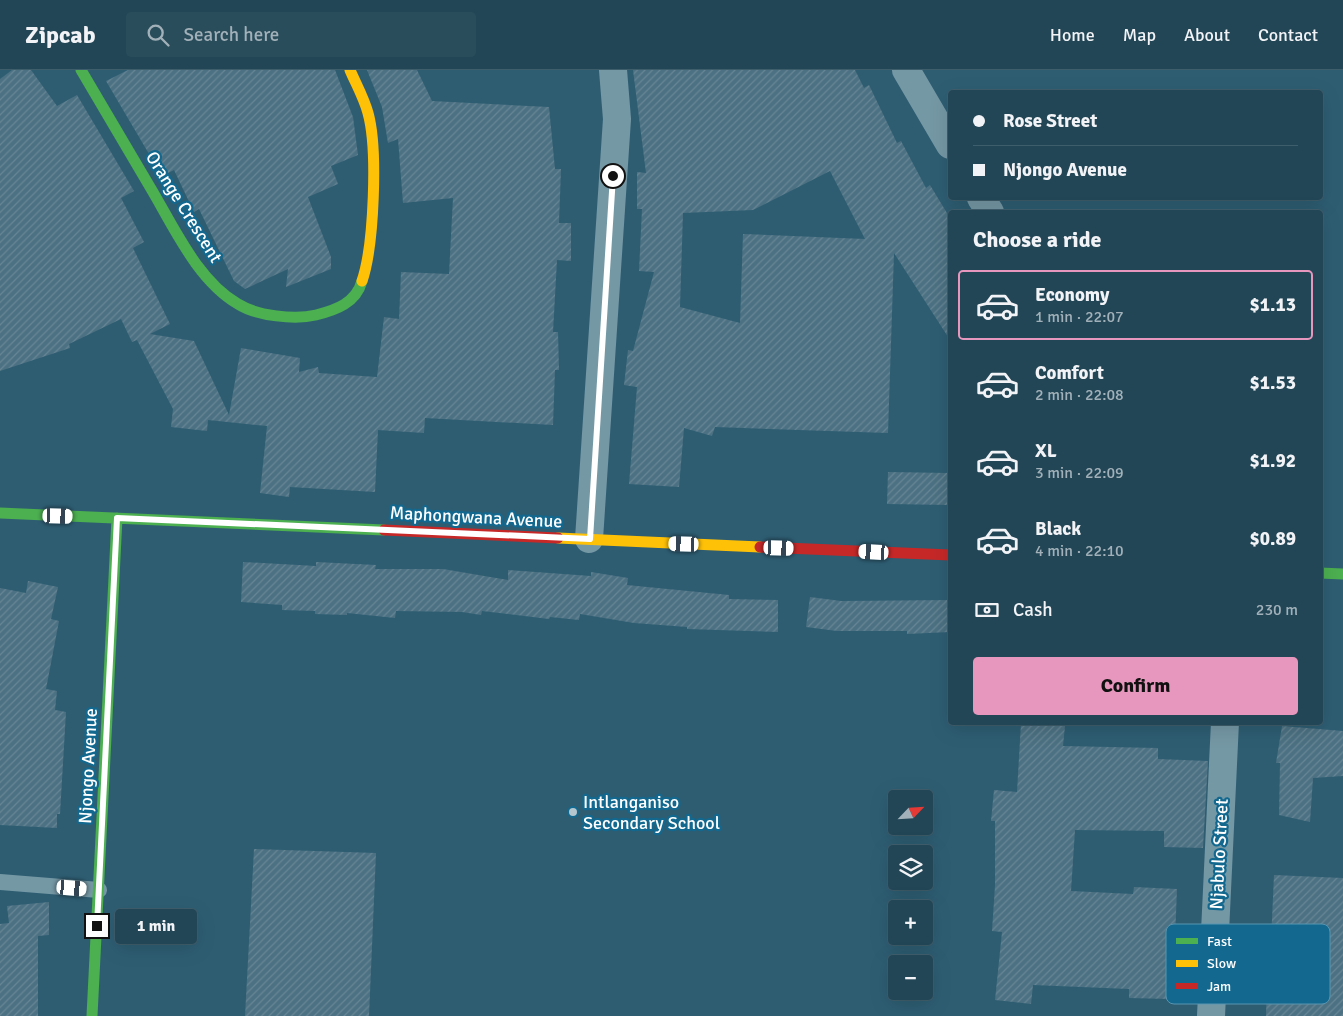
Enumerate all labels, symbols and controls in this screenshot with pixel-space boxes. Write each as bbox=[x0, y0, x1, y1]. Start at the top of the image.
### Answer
search box bbox=[126, 12, 476, 57]
text: Zipcab bbox=[25, 20, 96, 50]
icon: search bbox=[144, 21, 172, 49]
text: Search here bbox=[184, 23, 279, 47]
text: Home bbox=[1050, 24, 1095, 46]
text: Map bbox=[1123, 24, 1156, 46]
text: About bbox=[1184, 24, 1230, 46]
text: Contact bbox=[1258, 24, 1318, 46]
text: Rose Street bbox=[1003, 109, 1097, 133]
street label: Orange Crescent bbox=[141, 147, 227, 267]
text: Njongo Avenue bbox=[1003, 158, 1127, 182]
route start bbox=[602, 165, 624, 187]
text: Choose a ride bbox=[973, 226, 1101, 253]
icon: car bbox=[975, 283, 1020, 328]
text: Economy bbox=[1035, 283, 1109, 307]
text: $1.13 bbox=[1250, 293, 1296, 317]
text: 1 min · 22:07 bbox=[1035, 307, 1124, 327]
icon: car bbox=[975, 361, 1020, 406]
text: Comfort bbox=[1035, 361, 1104, 385]
text: $1.53 bbox=[1250, 371, 1296, 395]
text: 2 min · 22:08 bbox=[1035, 385, 1124, 405]
icon: car bbox=[975, 439, 1020, 484]
text: XL bbox=[1035, 439, 1057, 463]
text: $1.92 bbox=[1250, 449, 1296, 473]
text: 3 min · 22:09 bbox=[1035, 463, 1124, 483]
street label: Maphongwana Avenue bbox=[389, 501, 563, 533]
car bbox=[42, 508, 73, 524]
icon: car bbox=[975, 517, 1020, 562]
text: Black bbox=[1035, 517, 1081, 541]
text: $0.89 bbox=[1250, 527, 1296, 551]
car bbox=[668, 536, 699, 552]
car bbox=[763, 540, 794, 556]
text: 4 min · 22:10 bbox=[1035, 541, 1124, 561]
car bbox=[858, 544, 889, 560]
icon: cash bbox=[973, 596, 1001, 624]
text: Cash bbox=[1013, 598, 1053, 622]
text: 230 m bbox=[1256, 600, 1298, 620]
button: Confirm bbox=[973, 657, 1298, 715]
street label: Njongo Avenue bbox=[74, 708, 102, 824]
north arrow bbox=[888, 790, 932, 835]
map controls bbox=[888, 790, 933, 1000]
place label: Intlanganiso Secondary School bbox=[583, 791, 720, 834]
street label: Njabulo Street bbox=[1205, 798, 1233, 910]
marker: Intlanganiso Secondary School bbox=[567, 806, 579, 818]
button: layers bbox=[888, 845, 933, 890]
car bbox=[56, 879, 87, 897]
button: + bbox=[888, 900, 933, 945]
callout: 1 min bbox=[114, 908, 197, 944]
route end bbox=[86, 915, 108, 937]
text: 1 min bbox=[137, 916, 175, 936]
legend bbox=[1166, 924, 1330, 1004]
text: Fast bbox=[1207, 933, 1232, 950]
button: − bbox=[888, 955, 933, 1000]
text: Slow bbox=[1207, 955, 1236, 972]
text: Jam bbox=[1207, 978, 1231, 995]

